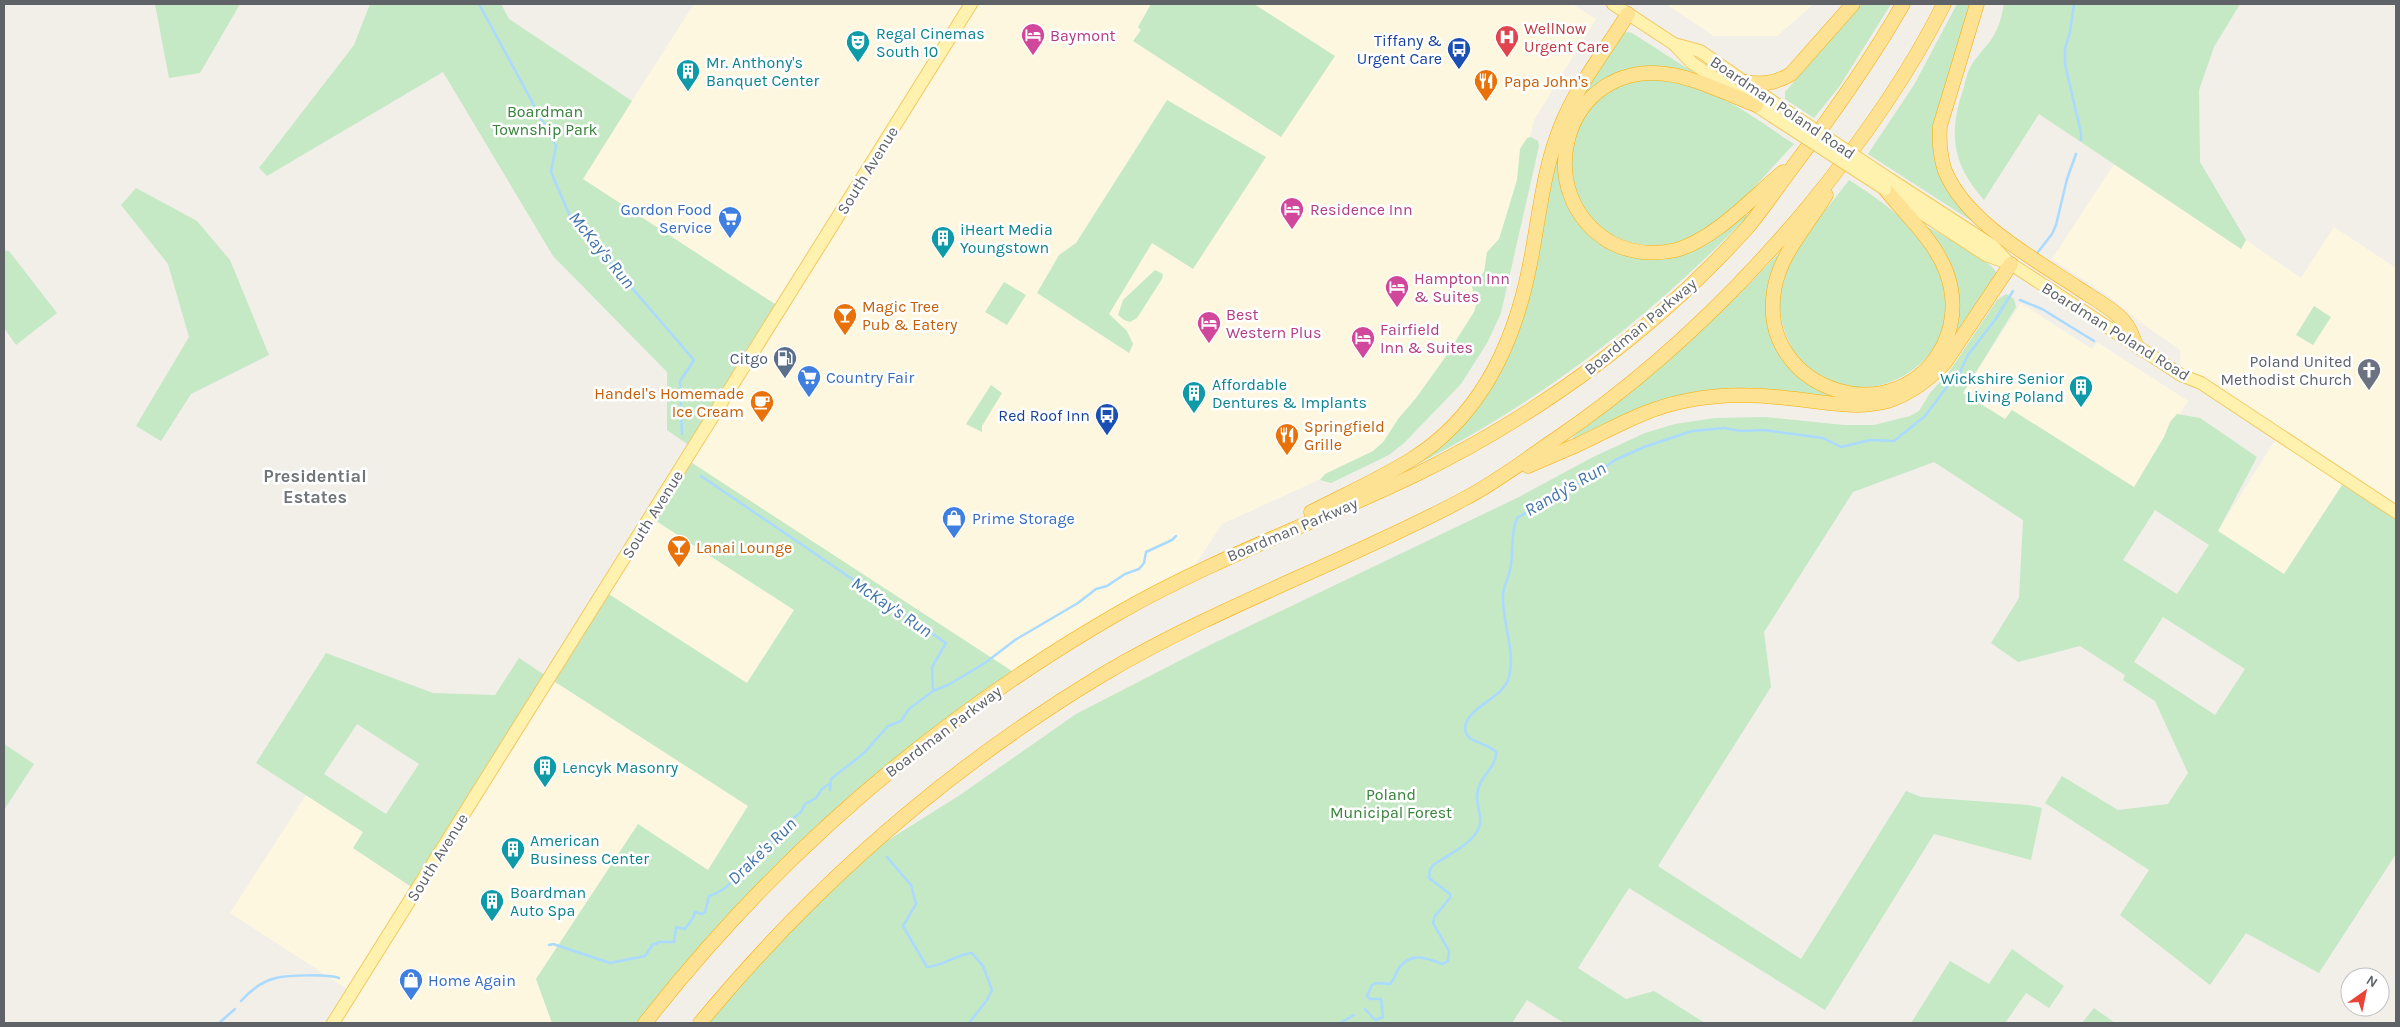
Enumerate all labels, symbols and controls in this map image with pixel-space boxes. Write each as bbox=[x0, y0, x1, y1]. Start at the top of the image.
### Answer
place label: WellNow Urgent Care bbox=[1524, 19, 1609, 56]
hotel icon: Baymont bbox=[1020, 22, 1046, 56]
place label: Regal Cinemas South 10 bbox=[876, 24, 985, 61]
hospital icon: WellNow Urgent Care bbox=[1494, 24, 1520, 58]
place label: Baymont bbox=[1050, 26, 1116, 45]
theatre icon: Regal Cinemas South 10 bbox=[845, 29, 871, 63]
place label: Tiffany & Urgent Care bbox=[1357, 31, 1442, 68]
bus stop icon: Tiffany & Urgent Care bbox=[1446, 36, 1472, 70]
street label: Boardman Poland Road bbox=[1707, 52, 1859, 163]
place label: Mr. Anthony's Banquet Center bbox=[706, 53, 819, 90]
building icon: Mr. Anthony's Banquet Center bbox=[675, 58, 701, 92]
restaurant icon: Papa John's bbox=[1473, 68, 1499, 102]
place label: Papa John's bbox=[1504, 72, 1589, 91]
park label: Boardman Township Park bbox=[492, 102, 598, 139]
street label: South Avenue bbox=[833, 123, 902, 218]
hotel icon: Residence Inn bbox=[1279, 196, 1305, 230]
place label: Gordon Food Service bbox=[621, 200, 712, 237]
place label: Residence Inn bbox=[1310, 200, 1413, 219]
supermarket icon: Gordon Food Service bbox=[717, 205, 743, 239]
water label: McKay's Run bbox=[564, 207, 640, 293]
place label: iHeart Media Youngstown bbox=[960, 220, 1053, 257]
building icon: iHeart Media Youngstown bbox=[930, 225, 956, 259]
place label: Hampton Inn & Suites bbox=[1414, 269, 1510, 306]
hotel icon: Hampton Inn & Suites bbox=[1384, 274, 1410, 308]
street label: Boardman Parkway bbox=[1580, 274, 1701, 379]
street label: Boardman Poland Road bbox=[2038, 278, 2193, 385]
place label: Magic Tree Pub & Eatery bbox=[862, 297, 958, 334]
bar icon: Magic Tree Pub & Eatery bbox=[832, 302, 858, 336]
place label: Best Western Plus bbox=[1226, 305, 1321, 342]
hotel icon: Best Western Plus bbox=[1196, 310, 1222, 344]
place label: Fairfield Inn & Suites bbox=[1380, 320, 1473, 357]
hotel icon: Fairfield Inn & Suites bbox=[1350, 325, 1376, 359]
fuel station icon: Citgo bbox=[772, 345, 798, 379]
place label: Citgo bbox=[730, 349, 768, 368]
place label: Poland United Methodist Church bbox=[2220, 352, 2352, 389]
church icon: Poland United Methodist Church bbox=[2356, 357, 2382, 391]
supermarket icon: Country Fair bbox=[796, 364, 822, 398]
place label: Country Fair bbox=[826, 368, 915, 387]
place label: Wickshire Senior Living Poland bbox=[1940, 369, 2064, 406]
building icon: Wickshire Senior Living Poland bbox=[2068, 374, 2094, 408]
place label: Affordable Dentures & Implants bbox=[1212, 375, 1367, 412]
building icon: Affordable Dentures & Implants bbox=[1181, 380, 1207, 414]
place label: Handel's Homemade Ice Cream bbox=[594, 384, 744, 421]
cafe icon: Handel's Homemade Ice Cream bbox=[749, 389, 775, 423]
bus stop icon: Red Roof Inn bbox=[1094, 402, 1120, 436]
place label: Red Roof Inn bbox=[998, 406, 1090, 425]
place label: Springfield Grille bbox=[1304, 417, 1385, 454]
restaurant icon: Springfield Grille bbox=[1274, 422, 1300, 456]
water label: Randy's Run bbox=[1520, 457, 1610, 521]
district label: Presidential Estates bbox=[263, 465, 367, 508]
street label: South Avenue bbox=[618, 467, 687, 562]
street label: Boardman Parkway bbox=[1224, 493, 1361, 566]
shop icon: Prime Storage bbox=[941, 505, 967, 539]
place label: Prime Storage bbox=[972, 509, 1075, 528]
bar icon: Lanai Lounge bbox=[666, 534, 692, 568]
place label: Lanai Lounge bbox=[696, 538, 792, 557]
water label: McKay's Run bbox=[847, 572, 937, 642]
street label: Boardman Parkway bbox=[882, 681, 1005, 781]
building icon: Lencyk Masonry bbox=[532, 754, 558, 788]
place label: Lencyk Masonry bbox=[562, 758, 679, 777]
park label: Poland Municipal Forest bbox=[1330, 785, 1452, 822]
street label: South Avenue bbox=[403, 810, 472, 905]
water label: Drake's Run bbox=[723, 813, 801, 889]
place label: American Business Center bbox=[530, 831, 649, 868]
building icon: American Business Center bbox=[500, 836, 526, 870]
place label: Boardman Auto Spa bbox=[510, 883, 586, 920]
building icon: Boardman Auto Spa bbox=[479, 888, 505, 922]
shop icon: Home Again bbox=[398, 967, 424, 1001]
north arrow bbox=[2340, 967, 2390, 1017]
place label: Home Again bbox=[428, 971, 516, 990]
text: N bbox=[2363, 972, 2381, 991]

